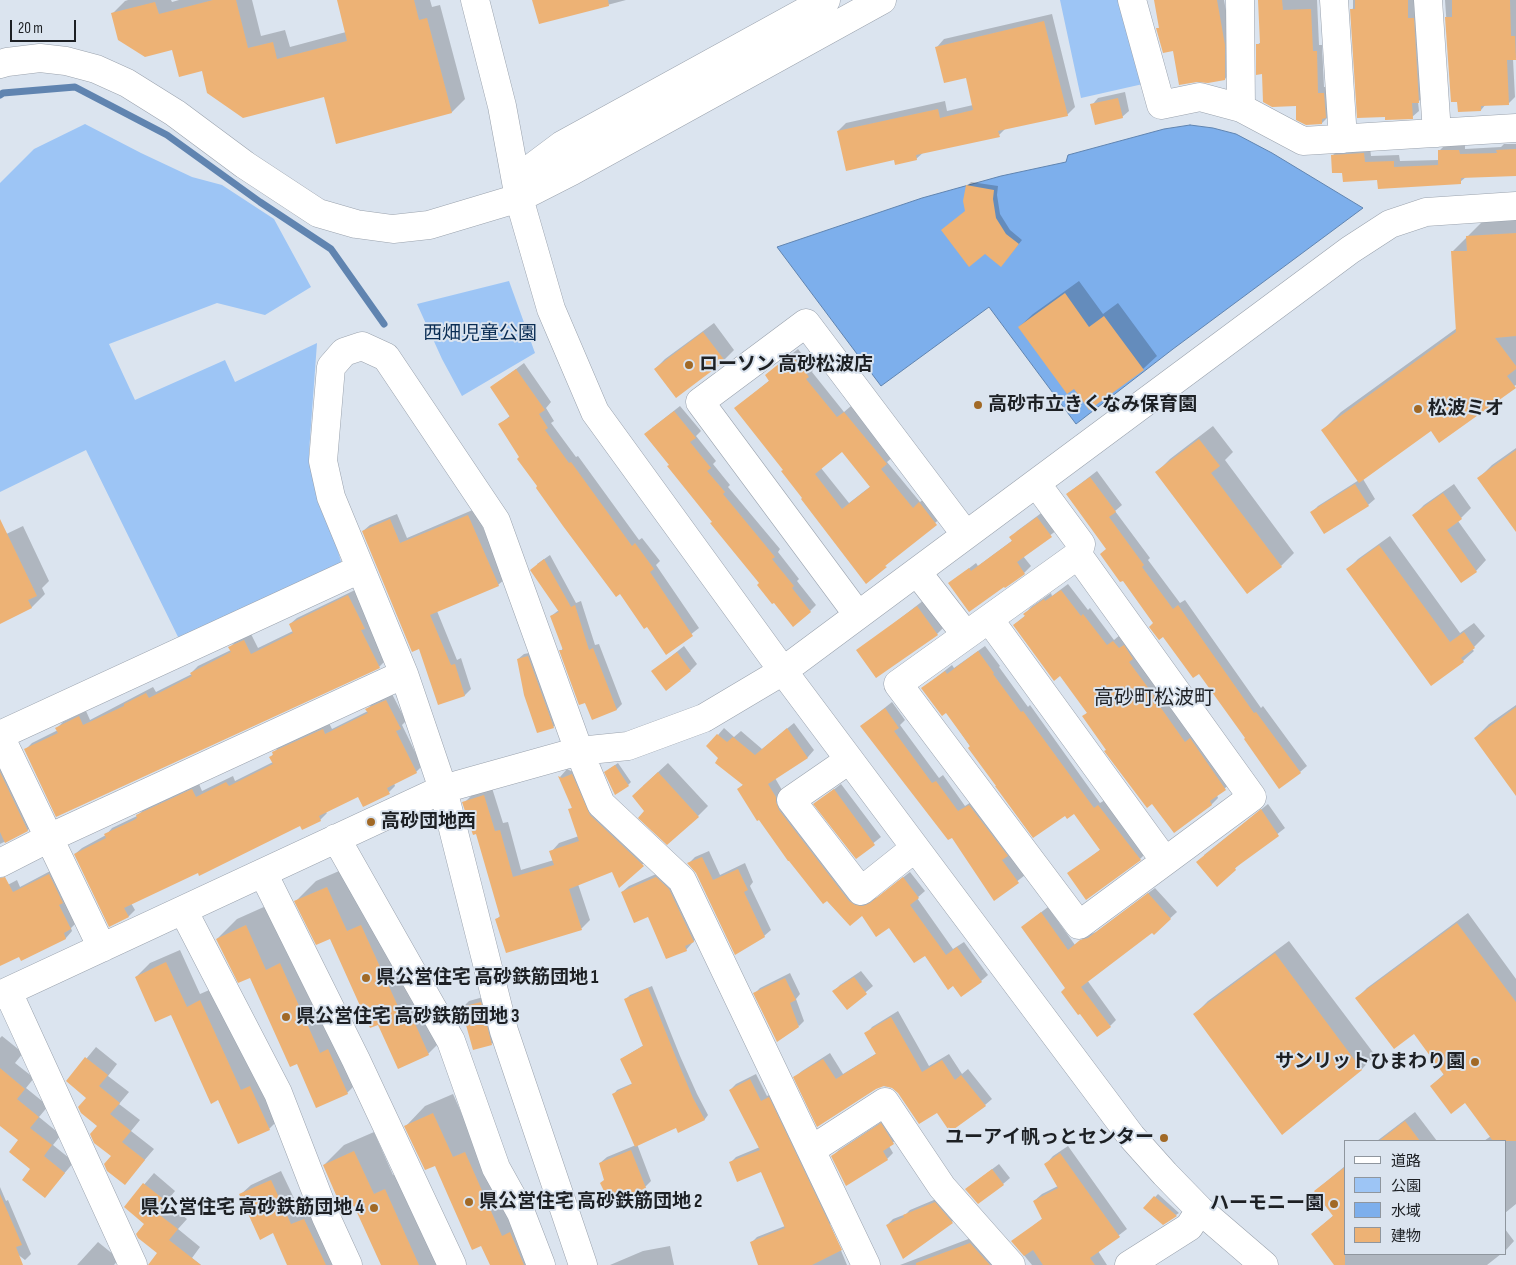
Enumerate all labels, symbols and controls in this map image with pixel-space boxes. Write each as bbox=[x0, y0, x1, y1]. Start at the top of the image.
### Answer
scale bar bbox=[12, 10, 79, 42]
text: 20 m bbox=[18, 19, 43, 38]
park label: 西畑児童公園 bbox=[423, 323, 537, 345]
place label: ローソン 高砂松波店 bbox=[699, 354, 873, 376]
marker: ローソン 高砂松波店 bbox=[683, 359, 695, 371]
place label: 高砂市立きくなみ保育園 bbox=[988, 394, 1197, 416]
place label: 松波ミオ bbox=[1428, 398, 1504, 420]
marker: 高砂市立きくなみ保育園 bbox=[972, 399, 984, 411]
marker: 松波ミオ bbox=[1412, 403, 1424, 415]
district label: 高砂町松波町 bbox=[1094, 687, 1214, 711]
place label: 高砂団地西 bbox=[381, 811, 476, 833]
marker: 高砂団地西 bbox=[365, 816, 377, 828]
place label: 県公営住宅 高砂鉄筋団地 1 bbox=[376, 967, 598, 989]
marker: 県公営住宅 高砂鉄筋団地 1 bbox=[360, 972, 372, 984]
place label: 県公営住宅 高砂鉄筋団地 3 bbox=[296, 1006, 519, 1028]
marker: 県公営住宅 高砂鉄筋団地 3 bbox=[280, 1011, 292, 1023]
place label: サンリットひまわり園 bbox=[1275, 1051, 1465, 1073]
marker: サンリットひまわり園 bbox=[1469, 1056, 1481, 1068]
place label: ユーアイ帆っとセンター bbox=[945, 1127, 1154, 1149]
marker: ユーアイ帆っとセンター bbox=[1158, 1132, 1170, 1144]
legend bbox=[1344, 1140, 1506, 1255]
text: 道路 bbox=[1391, 1152, 1421, 1171]
text: 公園 bbox=[1391, 1177, 1421, 1196]
place label: 県公営住宅 高砂鉄筋団地 2 bbox=[479, 1191, 702, 1213]
place label: ハーモニー園 bbox=[1210, 1193, 1324, 1215]
marker: 県公営住宅 高砂鉄筋団地 2 bbox=[463, 1196, 475, 1208]
place label: 県公営住宅 高砂鉄筋団地 4 bbox=[140, 1197, 364, 1219]
marker: ハーモニー園 bbox=[1328, 1198, 1340, 1210]
marker: 県公営住宅 高砂鉄筋団地 4 bbox=[368, 1202, 380, 1214]
text: 水域 bbox=[1391, 1202, 1421, 1221]
text: 建物 bbox=[1391, 1227, 1421, 1246]

